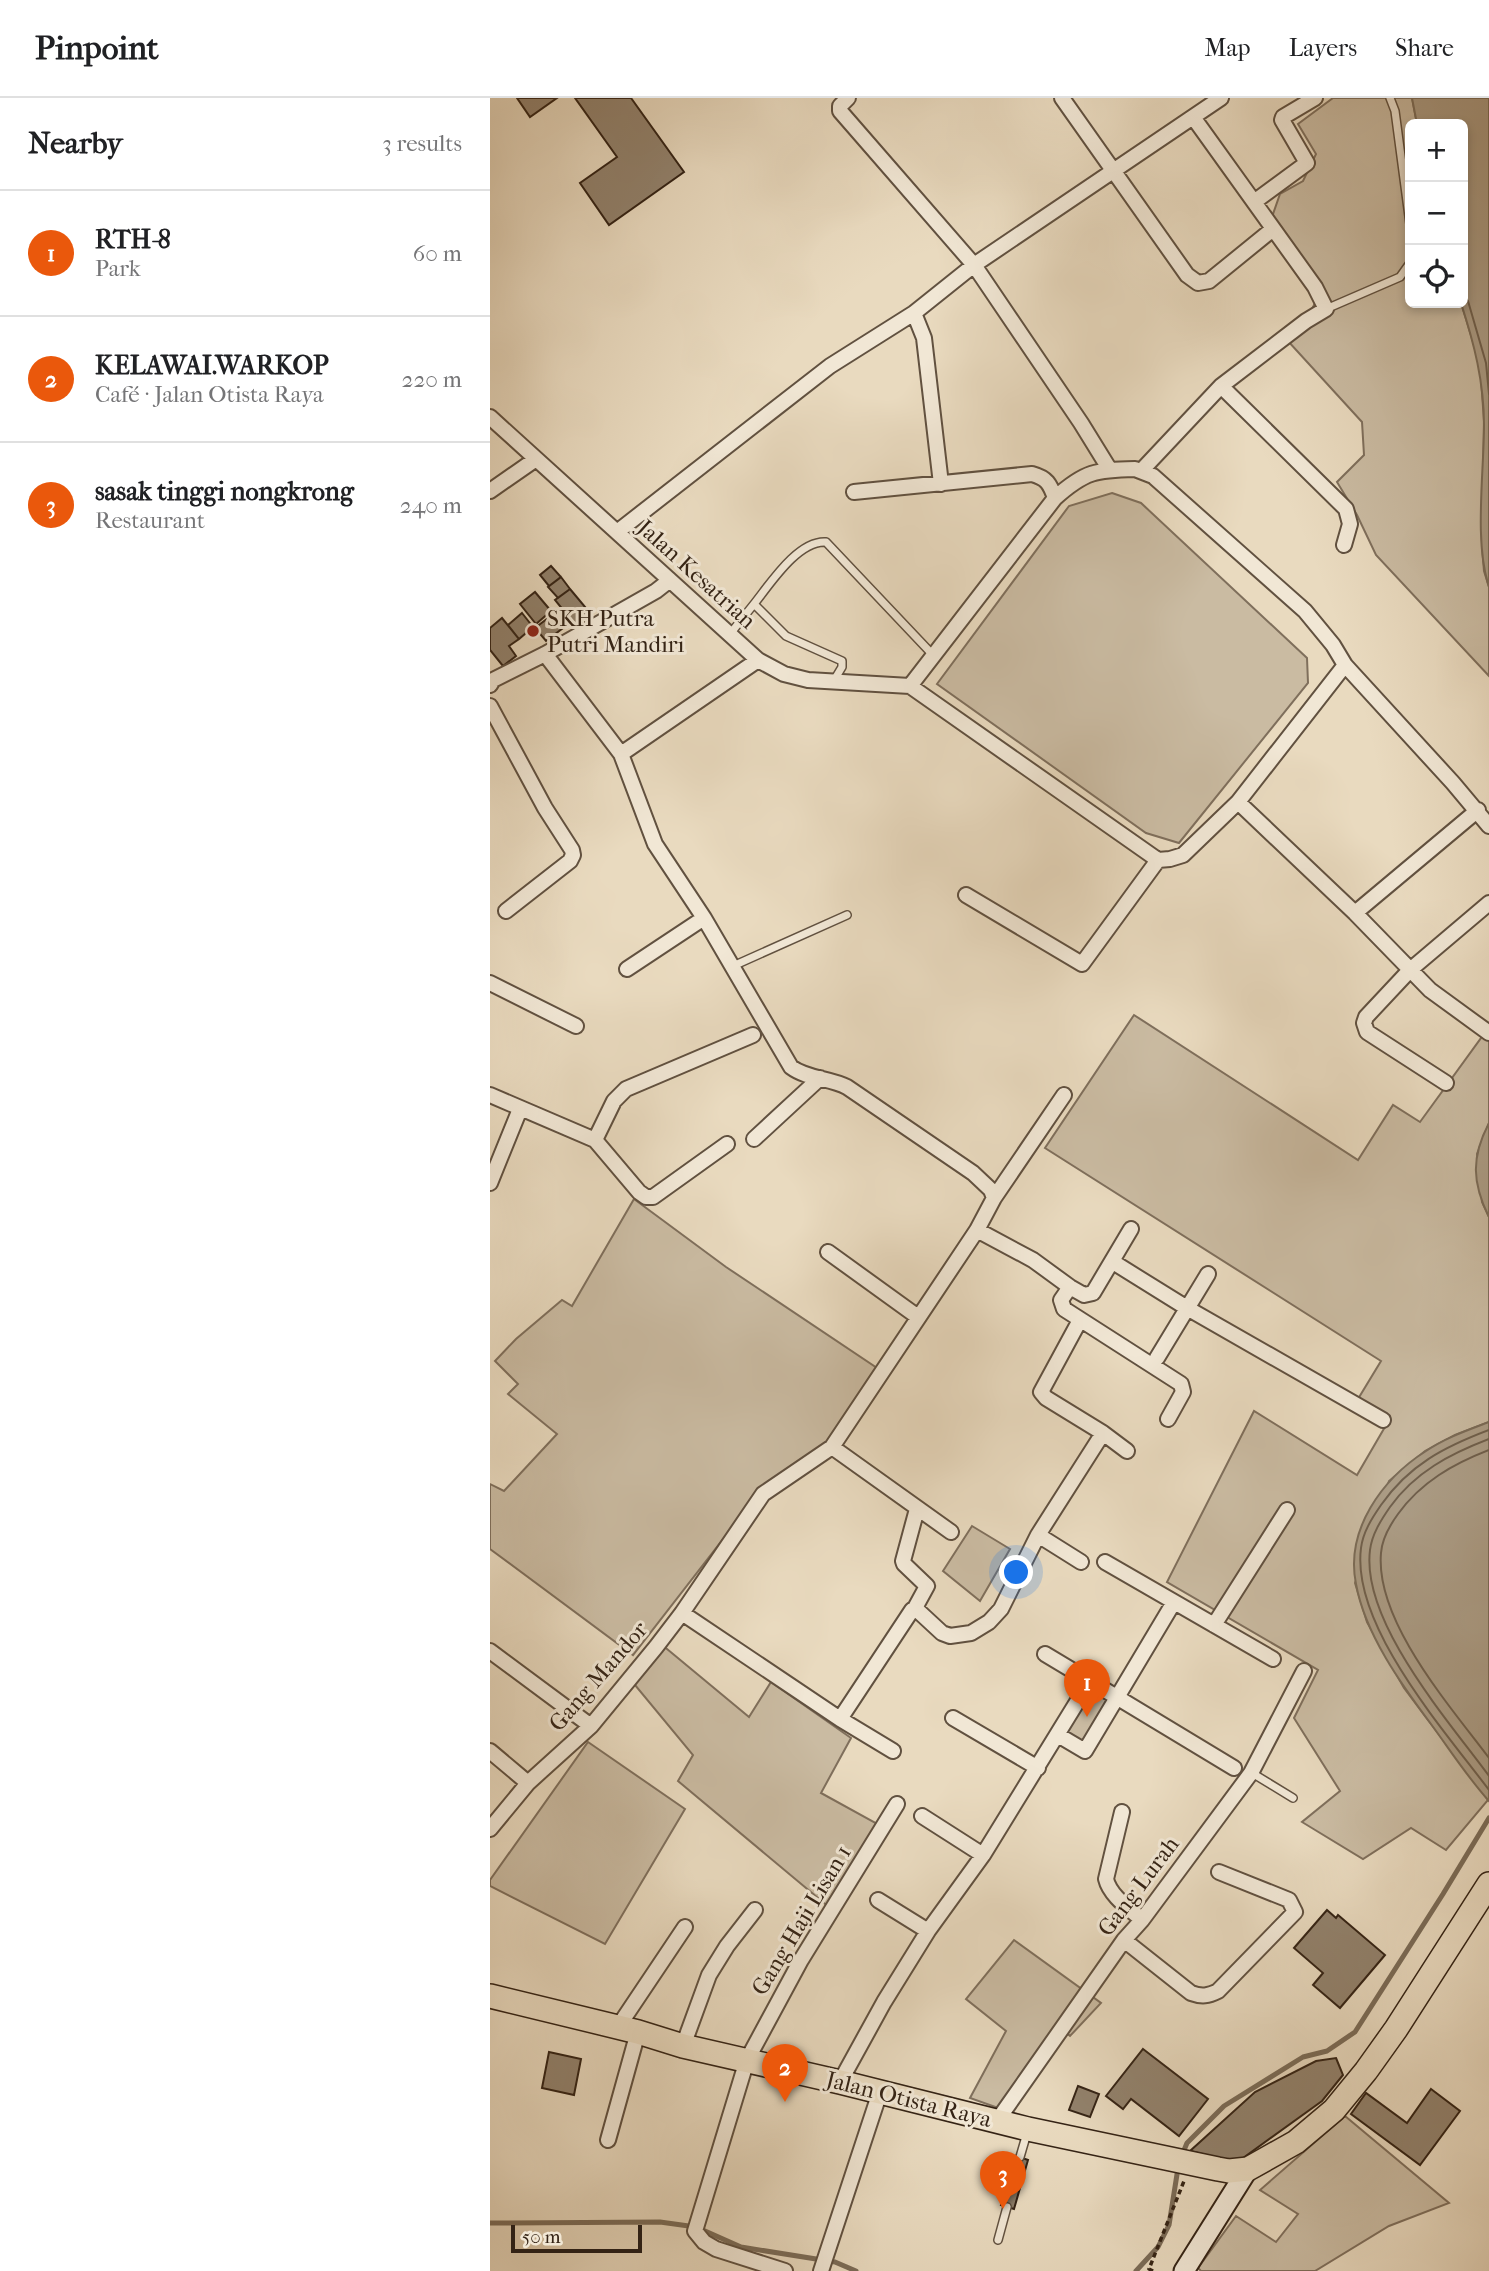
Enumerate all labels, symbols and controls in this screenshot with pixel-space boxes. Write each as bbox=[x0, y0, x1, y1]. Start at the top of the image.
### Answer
text: Pinpoint bbox=[35, 29, 159, 68]
text: Map bbox=[1205, 34, 1251, 62]
text: Layers bbox=[1289, 34, 1357, 62]
text: Share bbox=[1395, 34, 1454, 62]
map controls bbox=[1405, 119, 1468, 308]
button: + bbox=[1405, 119, 1468, 182]
text: Nearby bbox=[28, 126, 123, 161]
text: 3 results bbox=[382, 130, 462, 157]
button: − bbox=[1405, 182, 1468, 245]
text: RTH-8 bbox=[95, 224, 171, 255]
text: 1 bbox=[47, 240, 55, 267]
text: 60 m bbox=[413, 240, 462, 267]
button: locate bbox=[1405, 245, 1468, 308]
text: Park bbox=[95, 255, 141, 282]
text: KELAWAI.WARKOP bbox=[95, 350, 329, 381]
text: 2 bbox=[45, 366, 57, 393]
text: 220 m bbox=[402, 366, 462, 393]
text: Café · Jalan Otista Raya bbox=[95, 381, 324, 408]
text: sasak tinggi nongkrong bbox=[95, 476, 354, 507]
text: 3 bbox=[46, 492, 56, 519]
text: 240 m bbox=[400, 492, 462, 519]
text: Restaurant bbox=[95, 507, 205, 534]
street label: Jalan Kesatrian bbox=[631, 513, 762, 635]
place label: SKH Putra Putri Mandiri bbox=[547, 605, 685, 658]
marker: SKH Putra Putri Mandiri bbox=[525, 623, 541, 639]
your location bbox=[999, 1555, 1033, 1589]
street label: Gang Mandor bbox=[543, 1616, 653, 1737]
pin: 1 bbox=[1064, 1659, 1110, 1717]
street label: Gang Lurah bbox=[1092, 1831, 1185, 1941]
street label: Gang Haji Lisan 1 bbox=[746, 1840, 857, 2000]
pin: 2 bbox=[762, 2044, 808, 2102]
street label: Jalan Otista Raya bbox=[821, 2065, 995, 2133]
pin: 3 bbox=[980, 2151, 1026, 2209]
scale bar bbox=[511, 2222, 642, 2254]
text: 50 m bbox=[522, 2226, 561, 2248]

